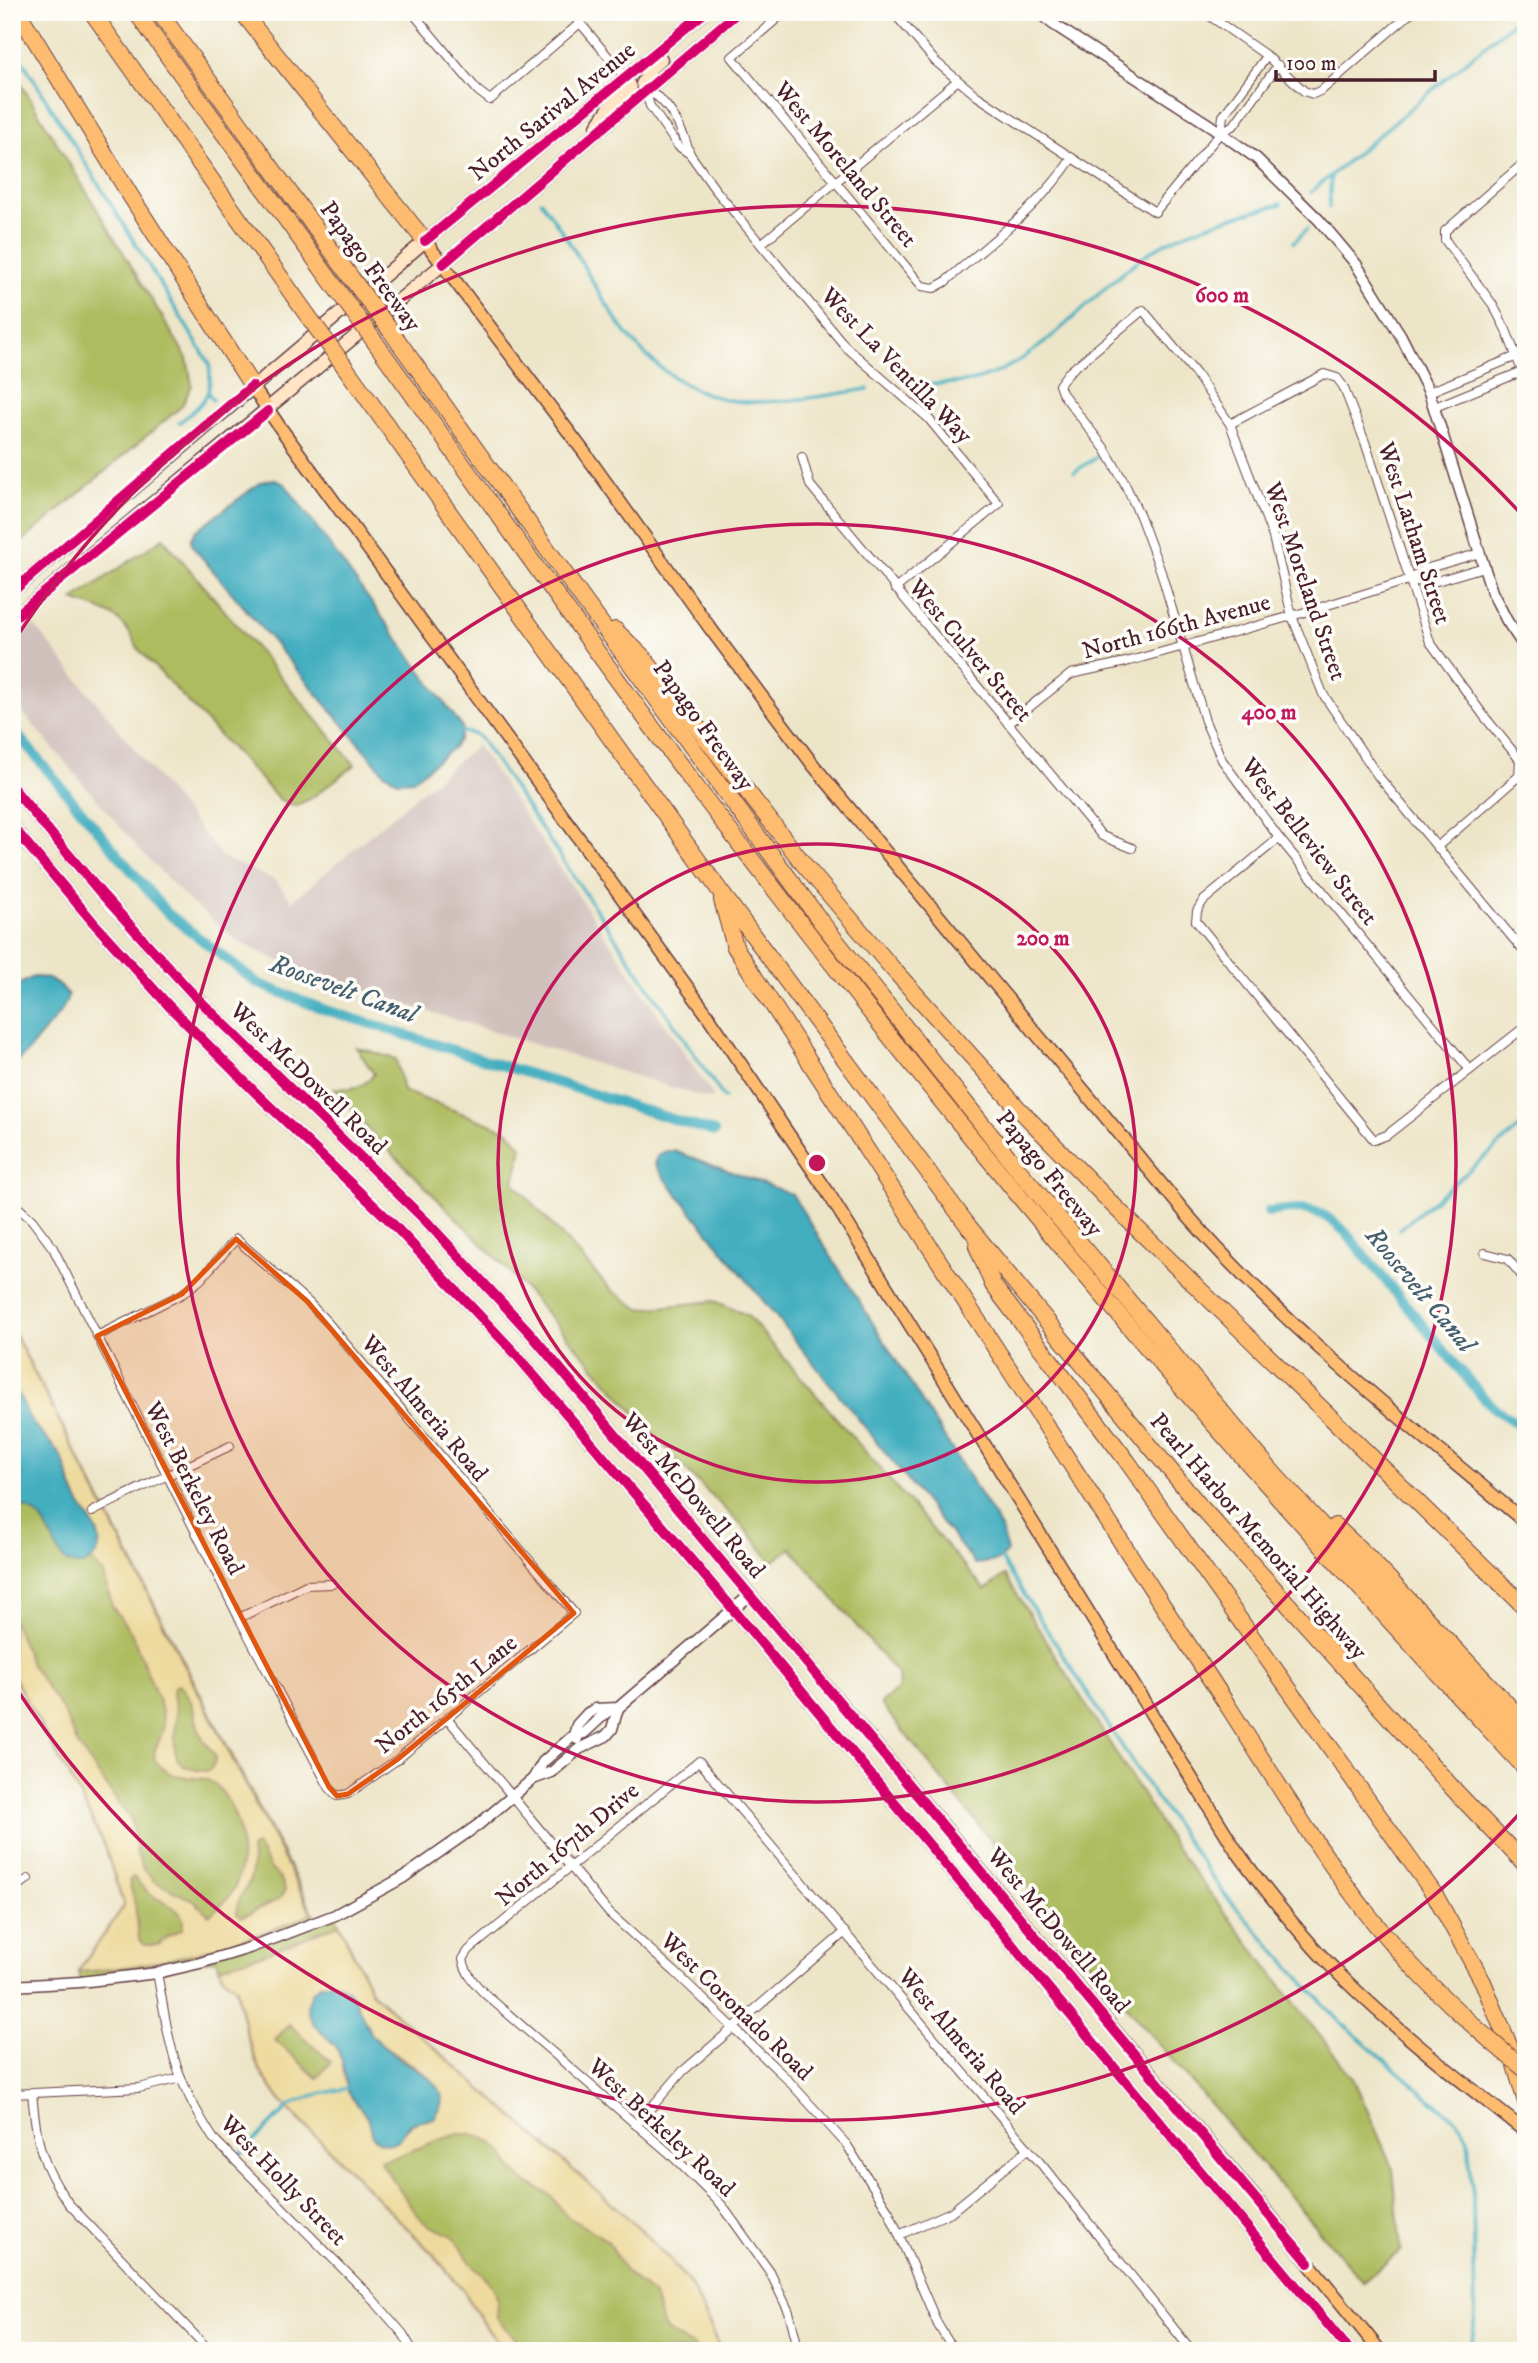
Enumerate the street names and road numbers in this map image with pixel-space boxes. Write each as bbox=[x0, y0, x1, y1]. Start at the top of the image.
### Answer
street label: North Sarival Avenue bbox=[463, 35, 642, 188]
street label: West Moreland Street bbox=[766, 75, 924, 254]
street label: Papago Freeway bbox=[313, 195, 428, 338]
street label: West La Ventilla Way bbox=[813, 280, 979, 451]
street label: West Latham Street bbox=[1370, 438, 1458, 628]
street label: West Moreland Street bbox=[1257, 477, 1353, 685]
street label: West Culver Street bbox=[901, 572, 1039, 728]
street label: North 166th Avenue bbox=[1079, 587, 1274, 666]
street label: Papago Freeway bbox=[646, 654, 761, 797]
street label: West Belleview Street bbox=[1234, 751, 1384, 932]
street label: West McDowell Road bbox=[222, 995, 393, 1162]
street label: Papago Freeway bbox=[989, 1104, 1110, 1243]
street label: West Almeria Road bbox=[354, 1328, 494, 1488]
street label: West Berkeley Road bbox=[137, 1396, 251, 1580]
street label: West McDowell Road bbox=[614, 1406, 771, 1585]
street label: Pearl Harbor Memorial Highway bbox=[1143, 1407, 1374, 1667]
street label: North 165th Lane bbox=[370, 1628, 524, 1761]
street label: North 167th Drive bbox=[490, 1776, 645, 1913]
street label: West McDowell Road bbox=[979, 1841, 1136, 2020]
street label: West Coronado Road bbox=[653, 1925, 819, 2087]
street label: West Almeria Road bbox=[891, 1961, 1031, 2121]
street label: West Berkeley Road bbox=[581, 2051, 741, 2204]
street label: West Holly Street bbox=[213, 2108, 353, 2253]

